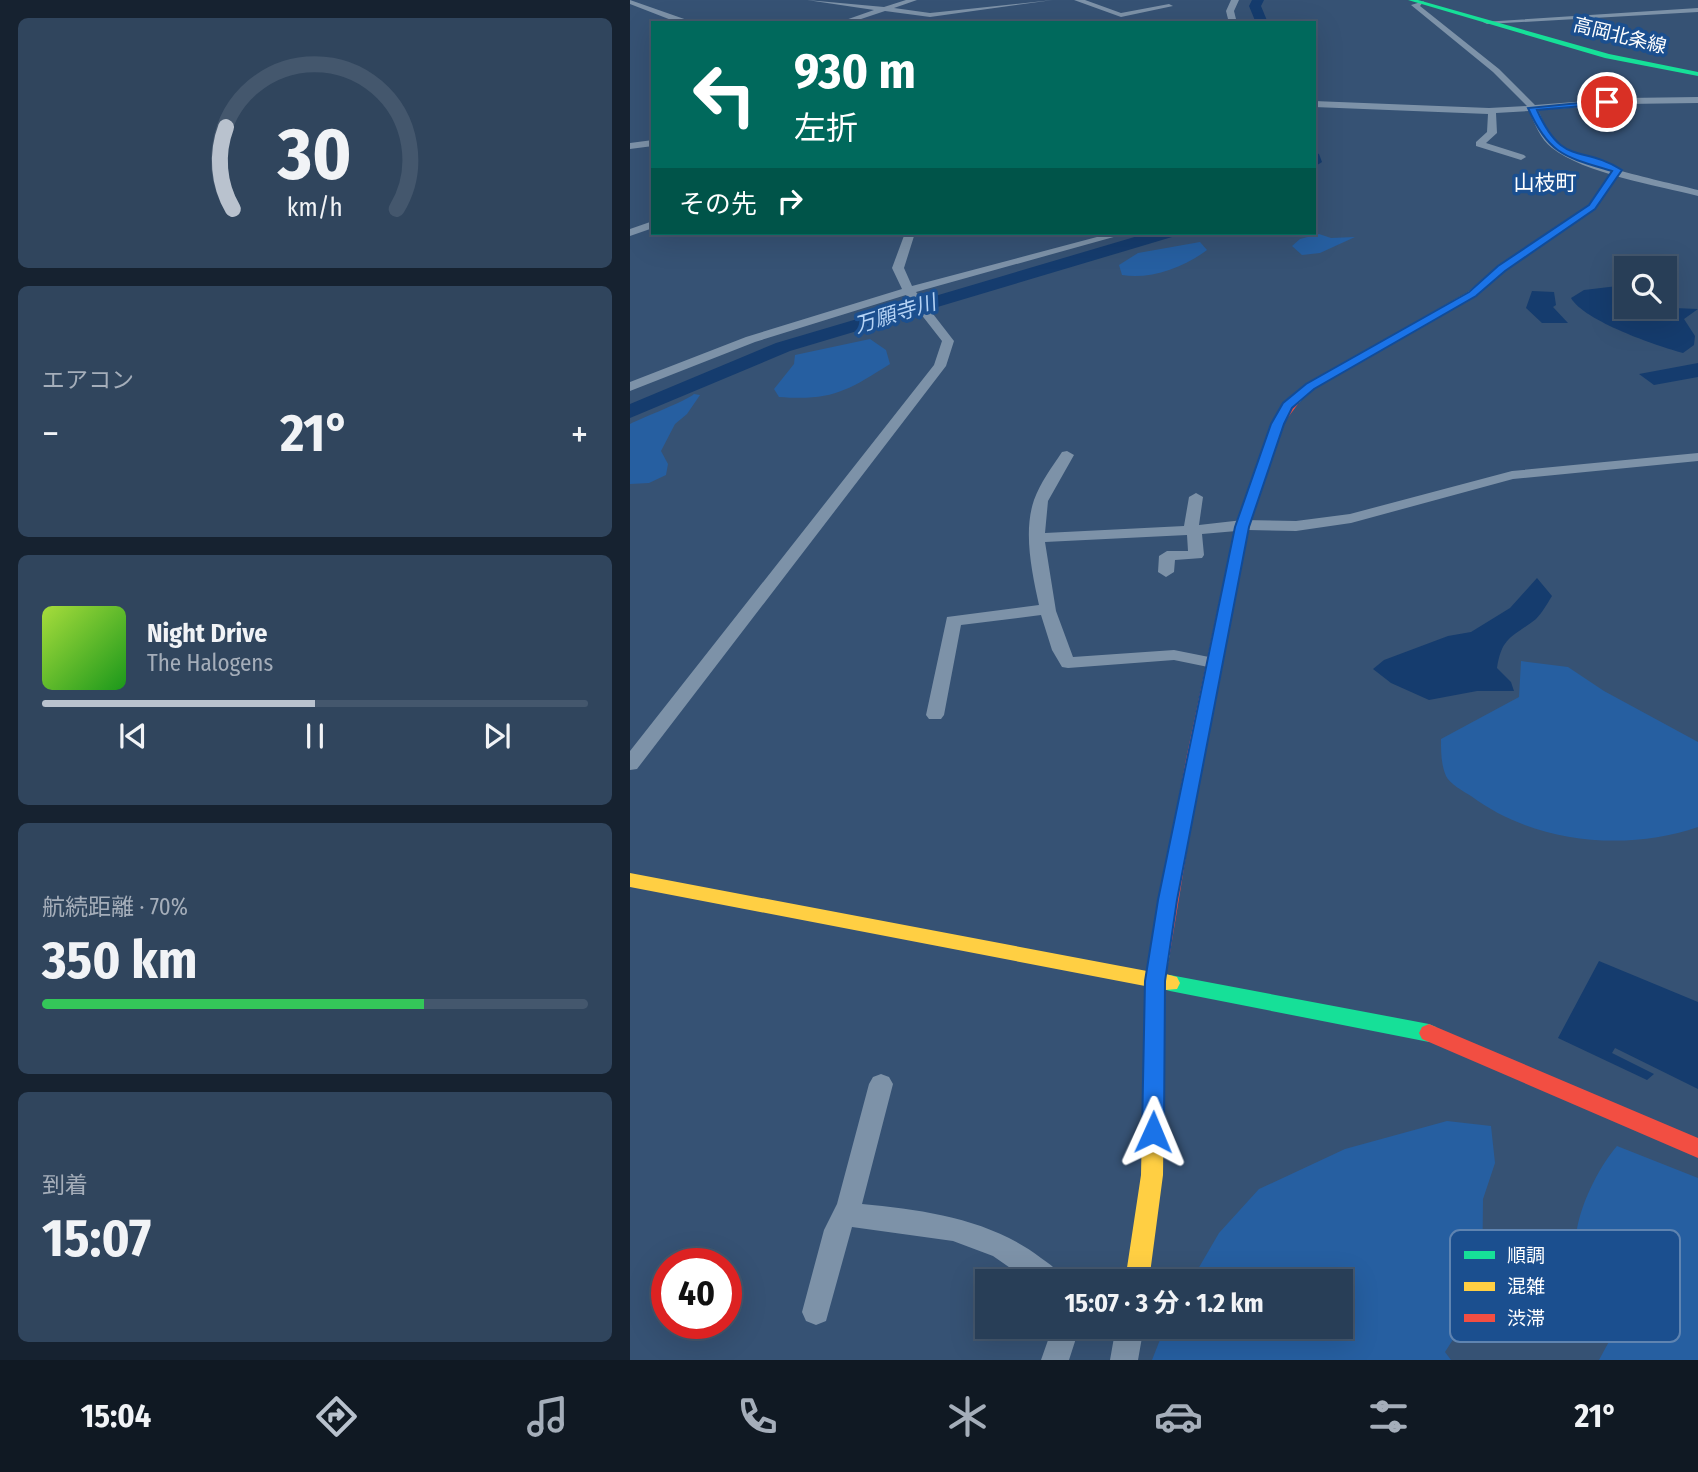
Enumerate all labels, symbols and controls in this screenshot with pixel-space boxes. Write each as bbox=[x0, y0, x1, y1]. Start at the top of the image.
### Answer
street label: 高岡北条線 bbox=[1571, 13, 1669, 58]
text: 930 m bbox=[794, 42, 916, 101]
icon: left bbox=[679, 49, 770, 140]
pin bbox=[1577, 72, 1637, 132]
icon: arrive bbox=[1588, 83, 1626, 121]
text: 左折 bbox=[794, 109, 858, 147]
text: 30 bbox=[277, 112, 352, 199]
district label: 山枝町 bbox=[1514, 170, 1577, 196]
icon: right bbox=[771, 182, 809, 220]
text: その先 bbox=[679, 189, 757, 220]
text: km/h bbox=[287, 193, 343, 223]
map controls bbox=[1614, 256, 1677, 319]
button: search bbox=[1614, 256, 1677, 319]
water label: 万願寺川 bbox=[851, 289, 941, 339]
text: エアコン bbox=[42, 366, 134, 394]
text: 21° bbox=[280, 402, 350, 465]
text: − bbox=[42, 411, 59, 457]
text: + bbox=[571, 411, 588, 457]
text: Night Drive bbox=[147, 618, 267, 649]
text: The Halogens bbox=[147, 649, 273, 677]
icon: previous bbox=[114, 717, 152, 755]
icon: pause bbox=[296, 717, 334, 755]
icon: next bbox=[478, 717, 516, 755]
text: 航続距離 · 70% bbox=[42, 893, 188, 921]
text: 350 km bbox=[42, 929, 197, 992]
position arrow bbox=[1116, 1095, 1190, 1169]
text: 到着 bbox=[42, 1171, 88, 1199]
text: 15:07 bbox=[42, 1207, 151, 1270]
legend bbox=[1450, 1230, 1680, 1342]
text: 順調 bbox=[1507, 1244, 1545, 1267]
speed limit sign: 40 bbox=[651, 1248, 742, 1339]
text: 混雑 bbox=[1507, 1275, 1545, 1298]
text: 15:07 · 3 分 · 1.2 km bbox=[1064, 1288, 1264, 1319]
text: 渋滞 bbox=[1507, 1307, 1545, 1330]
icon: directions bbox=[312, 1392, 361, 1441]
icon: music bbox=[523, 1392, 572, 1441]
icon: phone bbox=[733, 1392, 782, 1441]
icon: climate bbox=[943, 1392, 992, 1441]
icon: car bbox=[1154, 1392, 1203, 1441]
icon: filters bbox=[1364, 1392, 1413, 1441]
text: 15:04 bbox=[81, 1397, 151, 1435]
text: 21° bbox=[1574, 1397, 1617, 1435]

